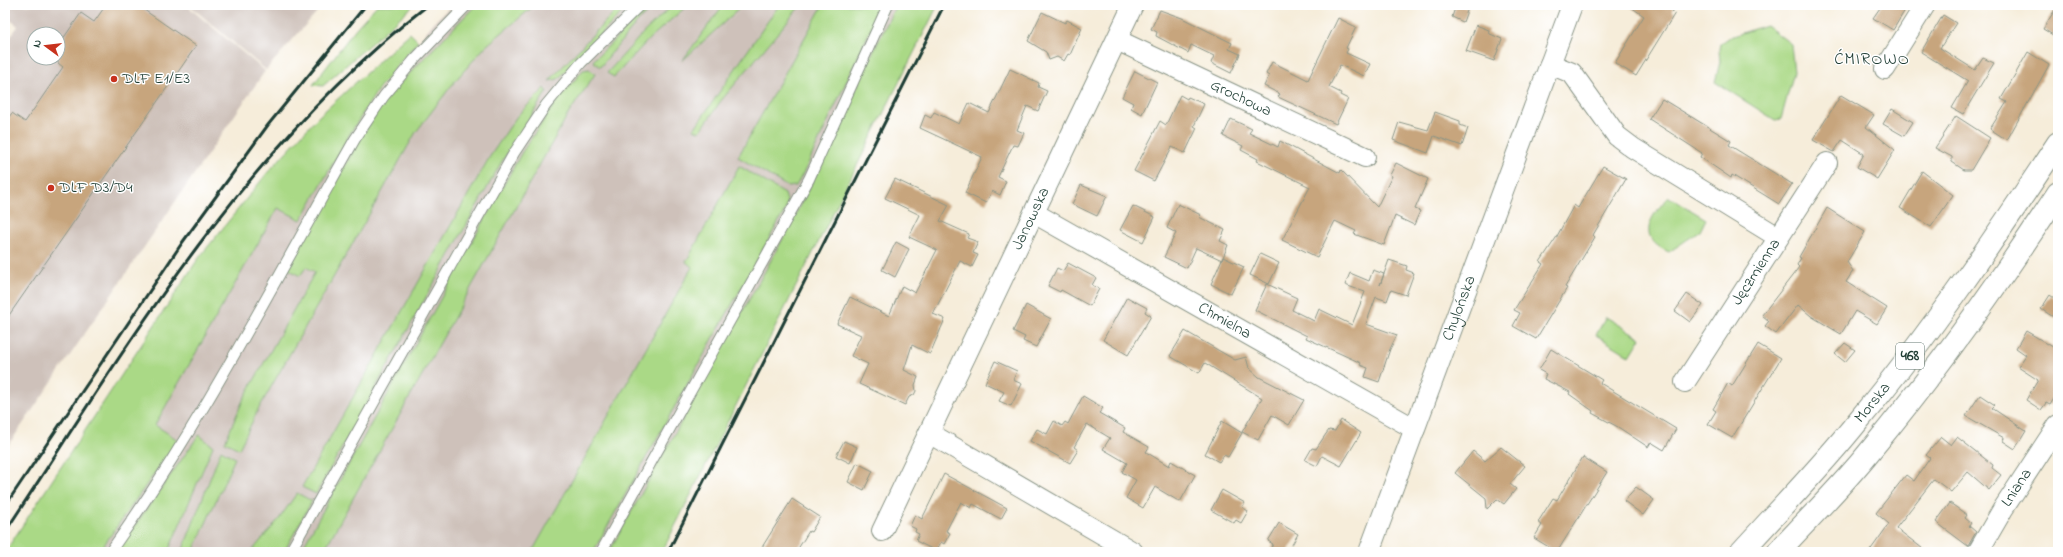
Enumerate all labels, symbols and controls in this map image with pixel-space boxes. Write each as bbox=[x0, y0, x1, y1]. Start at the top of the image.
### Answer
north arrow bbox=[26, 26, 66, 66]
text: N bbox=[29, 38, 46, 49]
district label: ĆMIROWO bbox=[1834, 47, 1910, 72]
place label: DLF E1/E3 bbox=[121, 67, 190, 91]
marker: DLF E1/E3 bbox=[109, 74, 119, 84]
street label: Grochowa bbox=[1206, 74, 1276, 123]
place label: DLF D3/D4 bbox=[58, 176, 133, 200]
marker: DLF D3/D4 bbox=[46, 183, 56, 193]
street label: Janowska bbox=[1006, 183, 1056, 254]
street label: Jęczmienna bbox=[1726, 234, 1787, 310]
street label: Chylońska bbox=[1436, 272, 1483, 344]
street label: Chmielna bbox=[1193, 296, 1256, 346]
road number: 468 bbox=[1896, 343, 1924, 369]
street label: Morska bbox=[1849, 377, 1897, 429]
street label: Lniana bbox=[1995, 464, 2038, 512]

